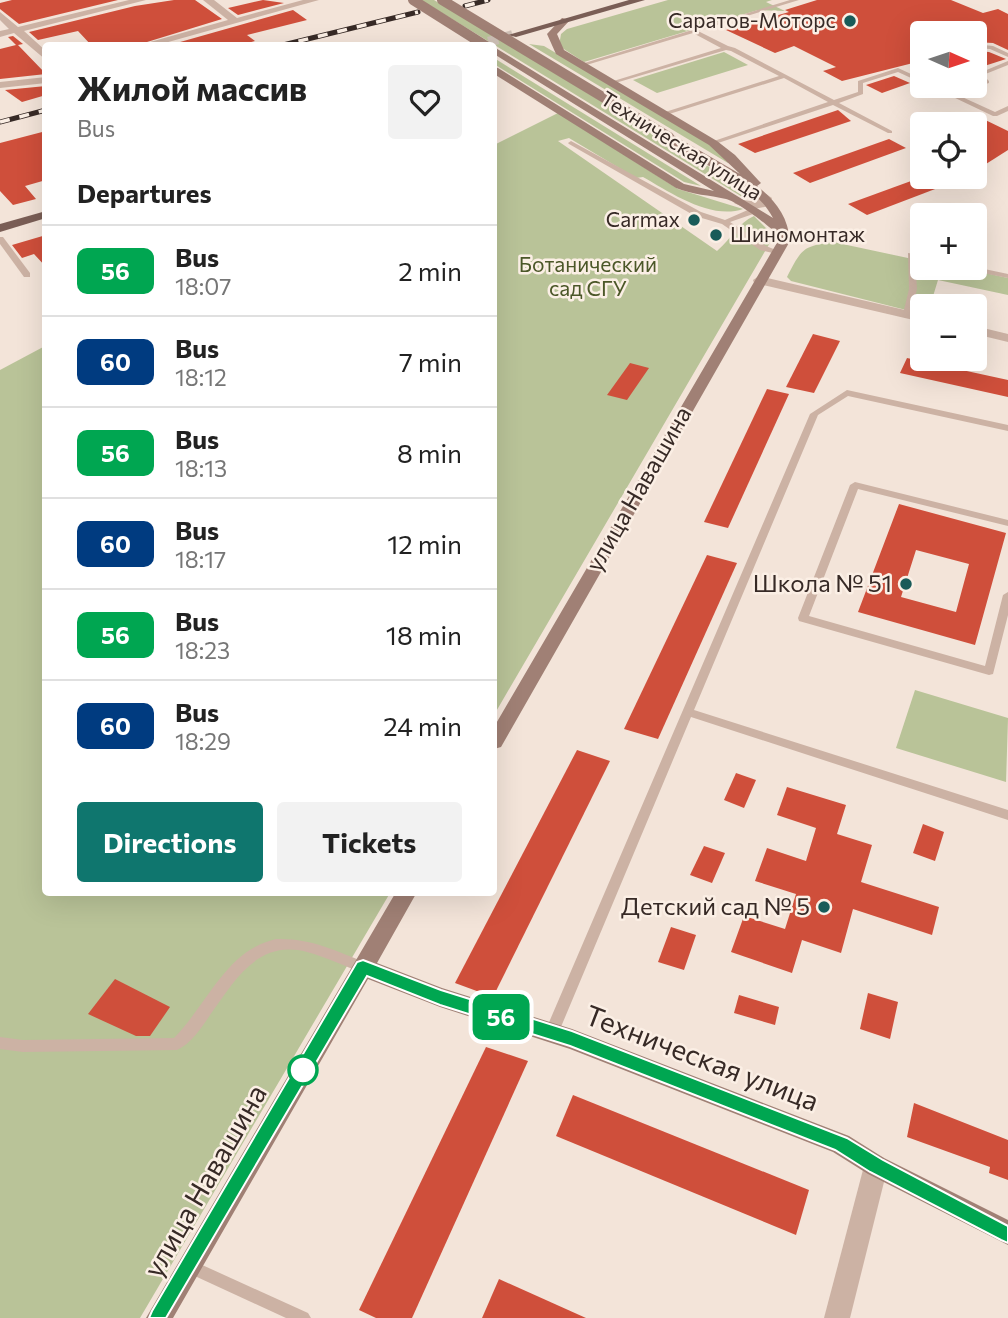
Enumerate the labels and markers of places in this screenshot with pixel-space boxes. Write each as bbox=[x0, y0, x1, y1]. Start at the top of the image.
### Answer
place label: Саратов-Моторс bbox=[668, 7, 836, 32]
marker: Саратов-Моторс bbox=[842, 13, 858, 29]
place label: Carmax bbox=[606, 206, 680, 231]
marker: Carmax bbox=[686, 212, 702, 228]
place label: Шиномонтаж bbox=[730, 221, 866, 246]
marker: Шиномонтаж bbox=[708, 227, 724, 243]
place label: Школа № 51 bbox=[753, 568, 892, 597]
marker: Школа № 51 bbox=[898, 576, 914, 592]
place label: Детский сад № 5 bbox=[621, 891, 810, 920]
marker: Детский сад № 5 bbox=[816, 899, 832, 915]
unlabelled marker bbox=[288, 1055, 318, 1085]

